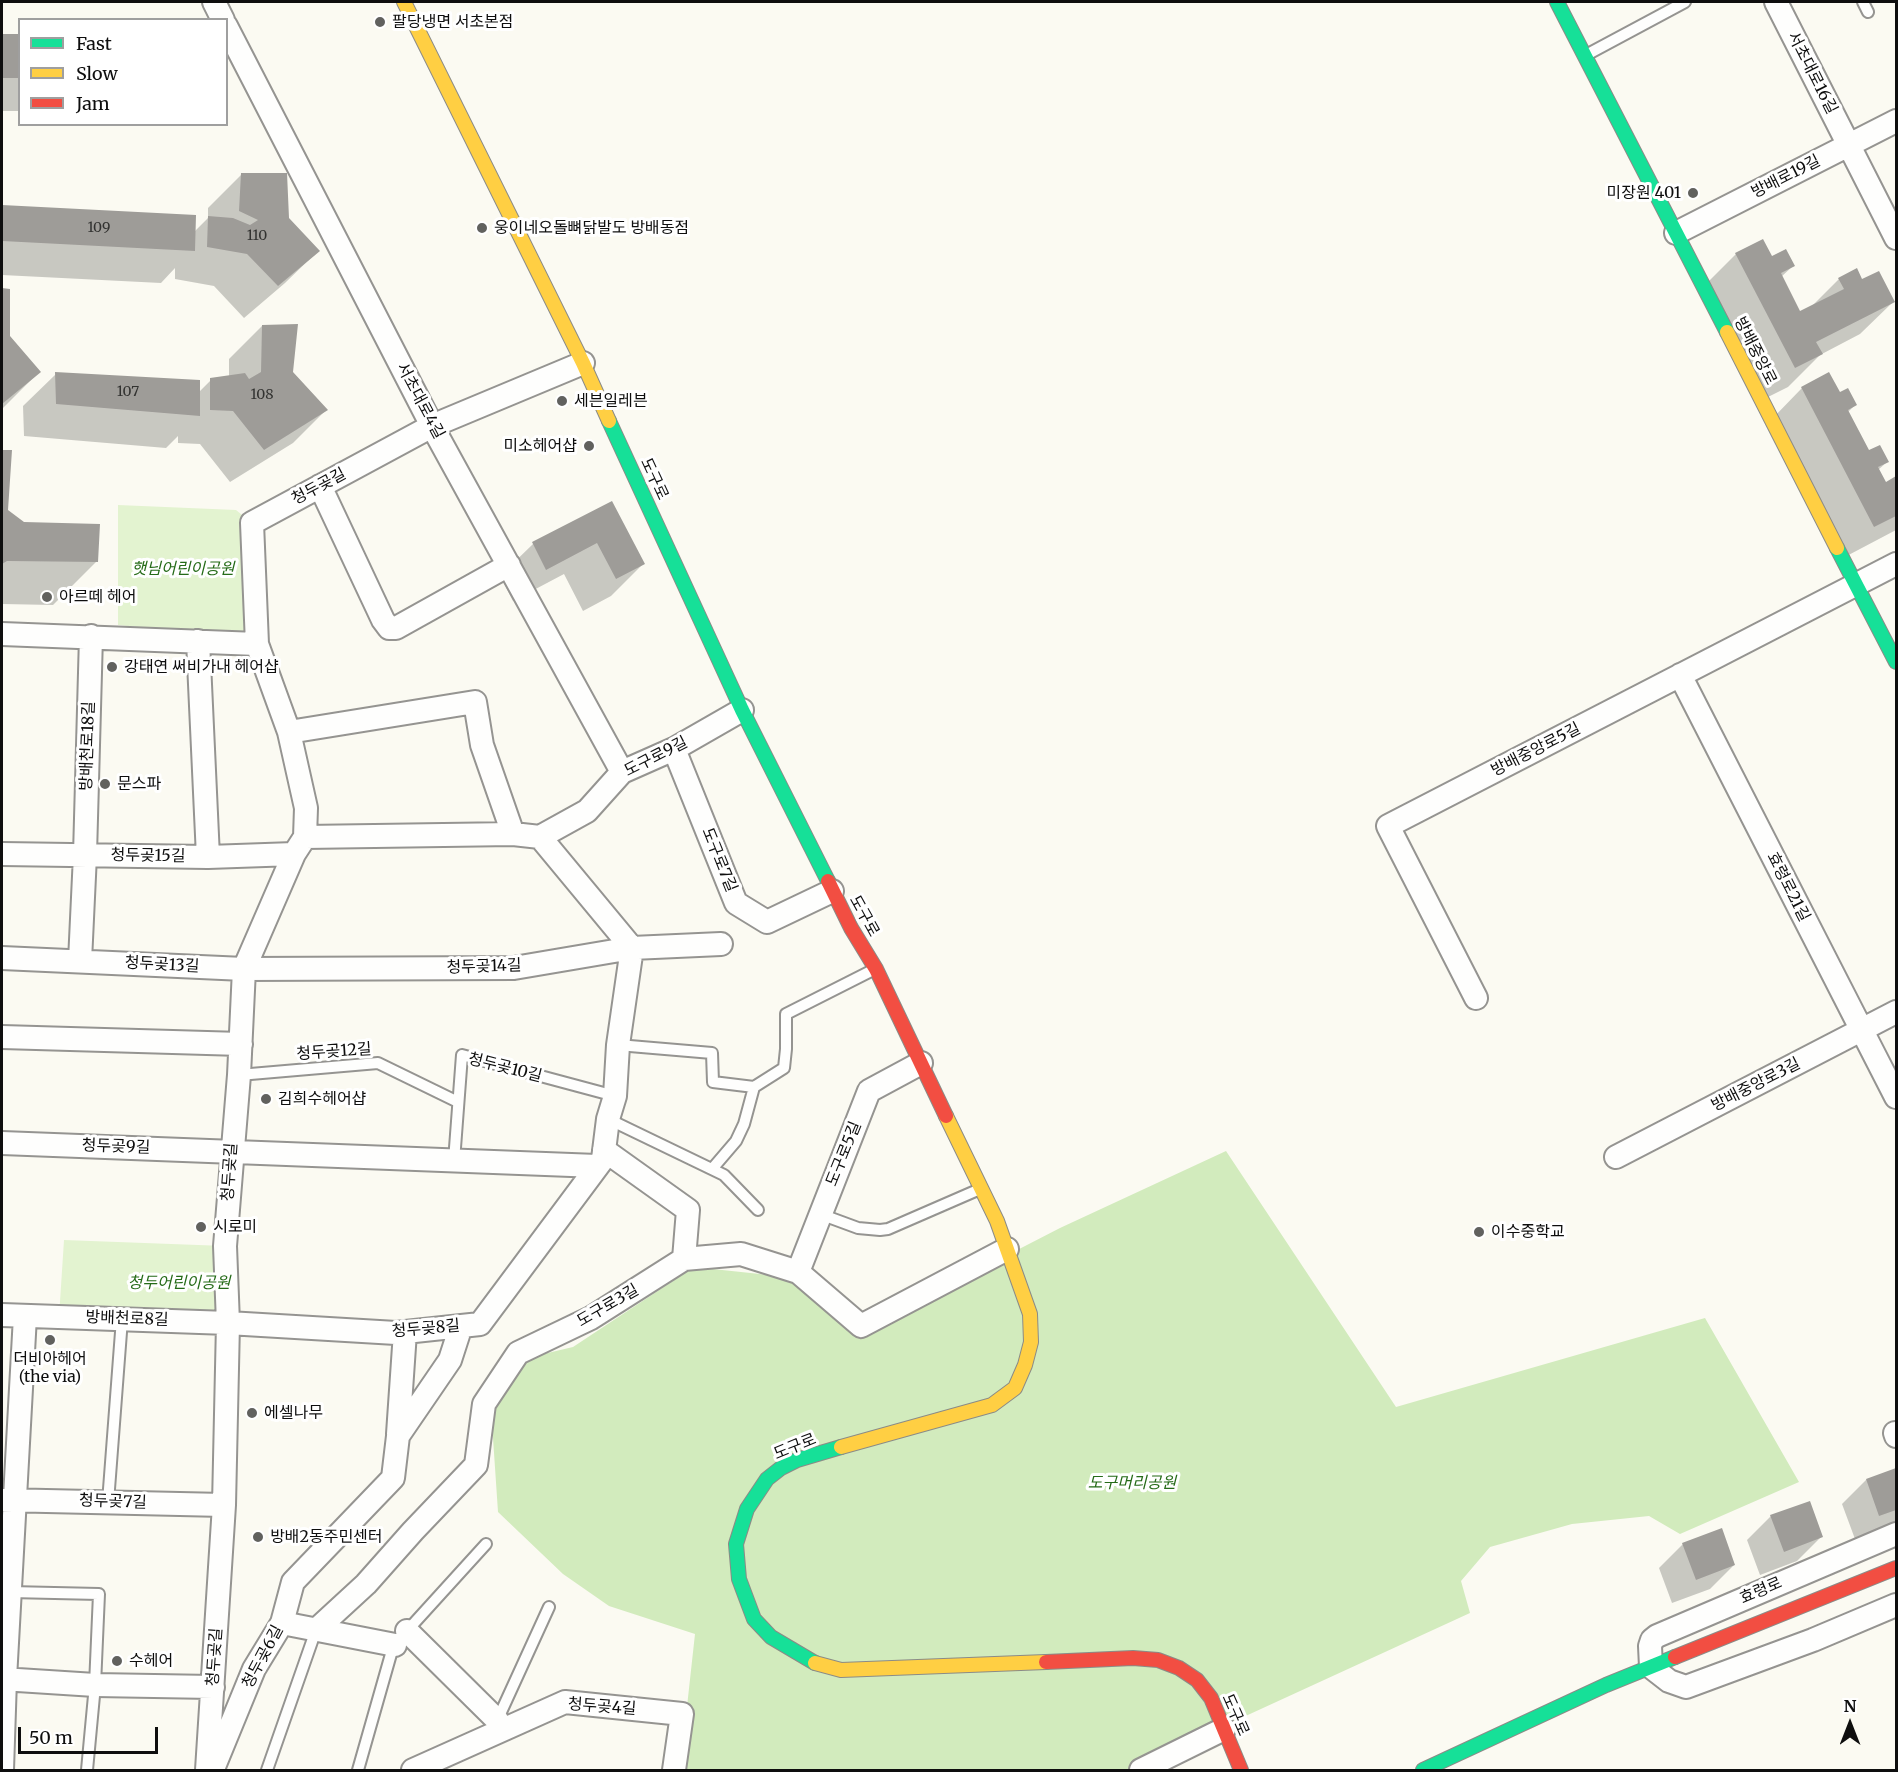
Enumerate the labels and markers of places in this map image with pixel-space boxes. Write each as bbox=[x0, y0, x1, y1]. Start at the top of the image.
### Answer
place label: 팔당냉면 서초본점 bbox=[392, 12, 514, 32]
marker: 팔당냉면 서초본점 bbox=[373, 15, 387, 29]
place label: 미장원 401 bbox=[1606, 183, 1681, 203]
marker: 미장원 401 bbox=[1686, 186, 1700, 200]
place label: 웅이네오돌뼈닭발도 방배동점 bbox=[494, 218, 689, 238]
marker: 웅이네오돌뼈닭발도 방배동점 bbox=[475, 221, 489, 235]
place label: 세븐일레븐 bbox=[574, 391, 648, 411]
marker: 세븐일레븐 bbox=[555, 394, 569, 408]
place label: 미소헤어샵 bbox=[503, 436, 577, 456]
marker: 미소헤어샵 bbox=[582, 439, 596, 453]
place label: 아르떼 헤어 bbox=[59, 587, 136, 607]
marker: 아르떼 헤어 bbox=[40, 590, 54, 604]
place label: 강태연 써비가내 헤어샵 bbox=[124, 657, 279, 677]
marker: 강태연 써비가내 헤어샵 bbox=[105, 660, 119, 674]
place label: 문스파 bbox=[117, 774, 161, 794]
marker: 문스파 bbox=[98, 777, 112, 791]
place label: 김희수헤어샵 bbox=[278, 1089, 366, 1109]
marker: 김희수헤어샵 bbox=[259, 1092, 273, 1106]
place label: 시로미 bbox=[213, 1217, 257, 1237]
marker: 시로미 bbox=[194, 1220, 208, 1234]
place label: 이수중학교 bbox=[1491, 1222, 1565, 1242]
marker: 이수중학교 bbox=[1472, 1225, 1486, 1239]
marker: 더비아헤어 (the via) bbox=[43, 1333, 57, 1347]
place label: 더비아헤어 (the via) bbox=[13, 1349, 87, 1387]
place label: 에셀나무 bbox=[264, 1403, 323, 1423]
marker: 에셀나무 bbox=[245, 1406, 259, 1420]
place label: 방배2동주민센터 bbox=[270, 1527, 383, 1547]
marker: 방배2동주민센터 bbox=[251, 1530, 265, 1544]
place label: 수헤어 bbox=[129, 1651, 173, 1671]
marker: 수헤어 bbox=[110, 1654, 124, 1668]

